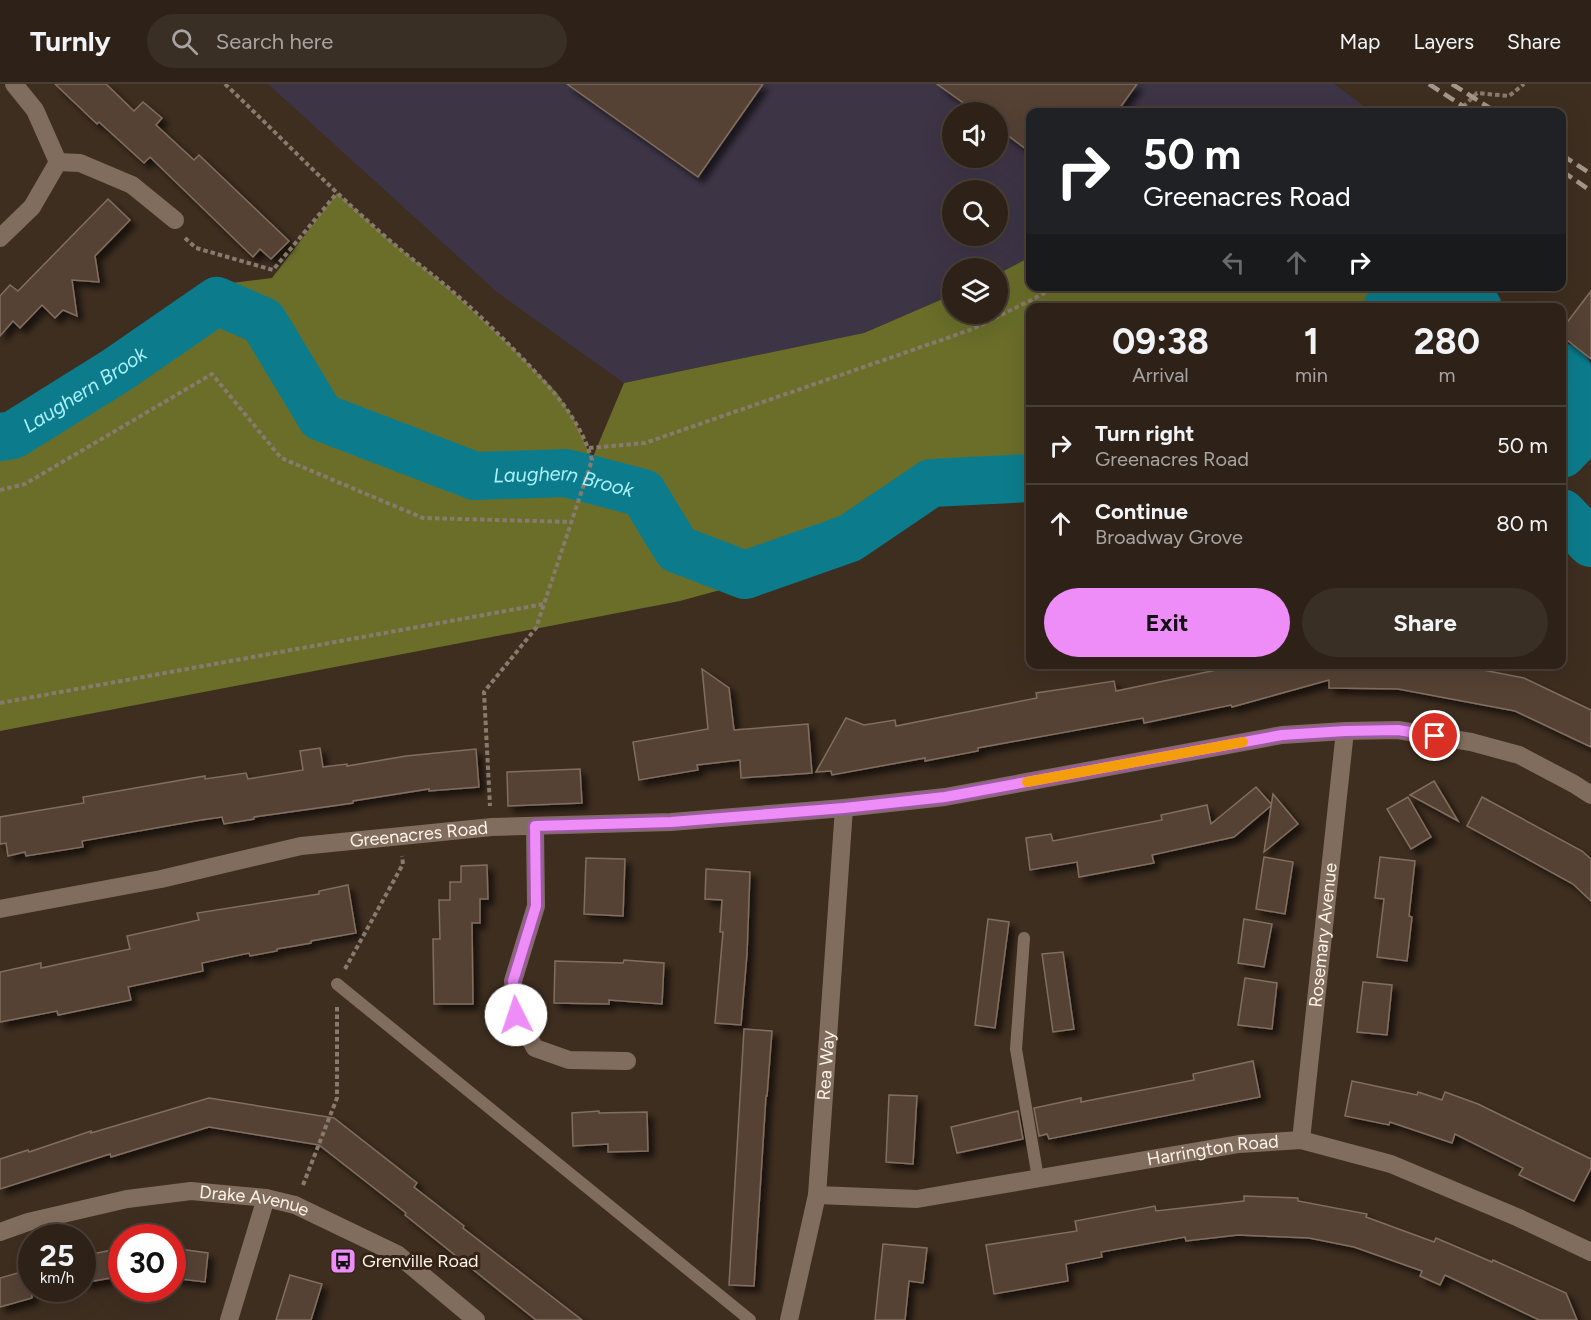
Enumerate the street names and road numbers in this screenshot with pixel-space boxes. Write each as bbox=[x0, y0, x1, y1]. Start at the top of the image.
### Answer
street label: Greenacres Road bbox=[349, 816, 489, 852]
street label: Rosemary Avenue bbox=[1304, 862, 1342, 1009]
street label: Rea Way bbox=[813, 1029, 839, 1101]
street label: Harrington Road bbox=[1145, 1130, 1279, 1171]
street label: Drake Avenue bbox=[198, 1181, 313, 1221]

